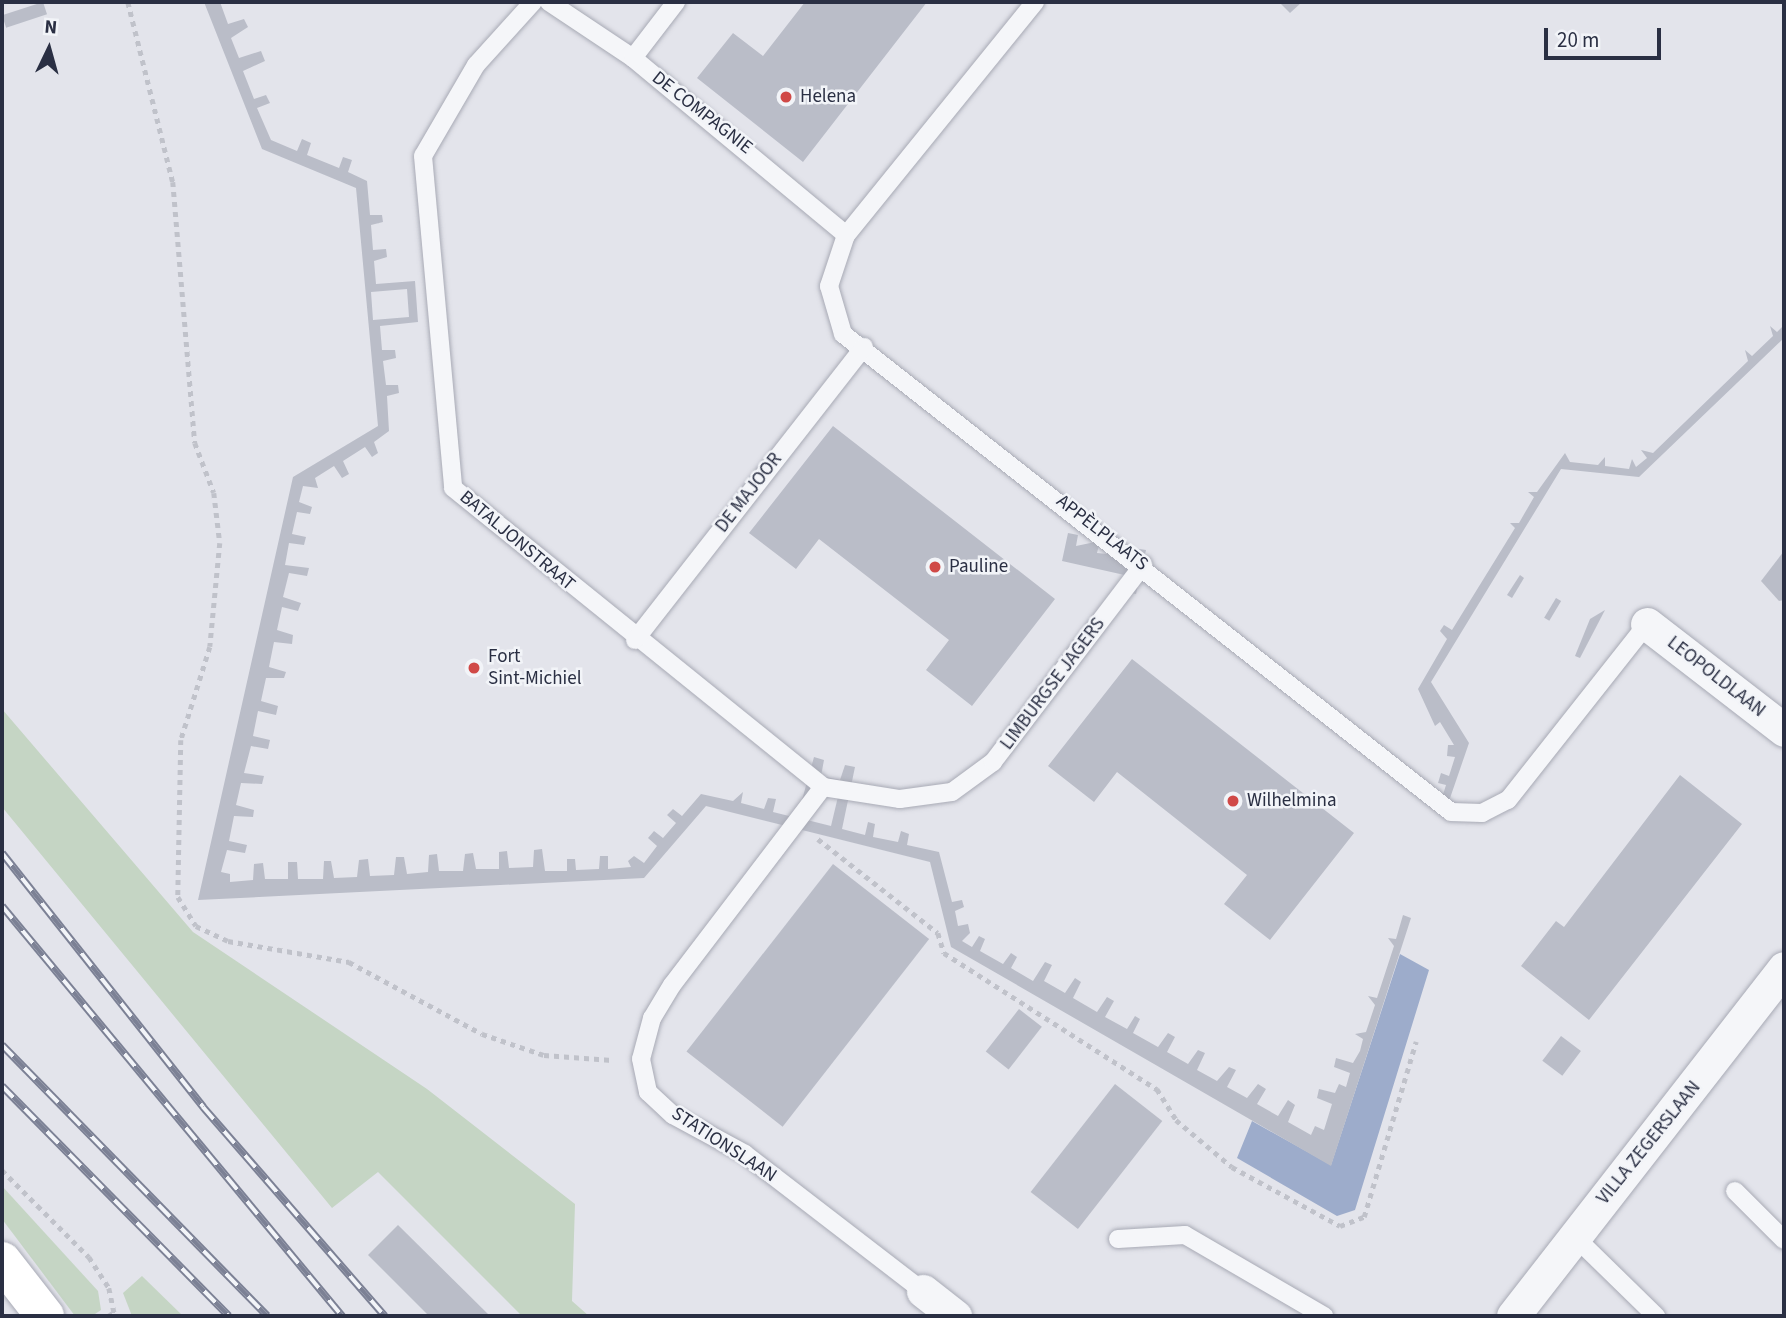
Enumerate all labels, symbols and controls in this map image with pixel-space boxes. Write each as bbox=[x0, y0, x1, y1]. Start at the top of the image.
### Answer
north arrow bbox=[14, 14, 84, 84]
text: N bbox=[43, 14, 58, 42]
scale bar bbox=[1548, 14, 1665, 58]
text: 20 m bbox=[1557, 25, 1599, 55]
street label: DE COMPAGNIE bbox=[647, 67, 757, 159]
place label: Helena bbox=[800, 86, 856, 108]
marker: Helena bbox=[778, 89, 794, 105]
street label: DE MAJOOR bbox=[711, 449, 787, 537]
street label: BATALJONSTRAAT bbox=[455, 486, 579, 596]
street label: APPÈLPLAATS bbox=[1052, 490, 1152, 576]
place label: Pauline bbox=[949, 556, 1008, 578]
marker: Pauline bbox=[927, 559, 943, 575]
street label: LIMBURGSE JAGERS bbox=[996, 613, 1110, 755]
street label: LEOPOLDLAAN bbox=[1662, 632, 1770, 722]
place label: Fort Sint-Michiel bbox=[488, 646, 581, 690]
marker: Fort Sint-Michiel bbox=[466, 660, 482, 676]
place label: Wilhelmina bbox=[1247, 790, 1336, 812]
marker: Wilhelmina bbox=[1225, 793, 1241, 809]
street label: VILLA ZEGERSLAAN bbox=[1592, 1077, 1706, 1209]
street label: STATIONSLAAN bbox=[667, 1103, 781, 1187]

